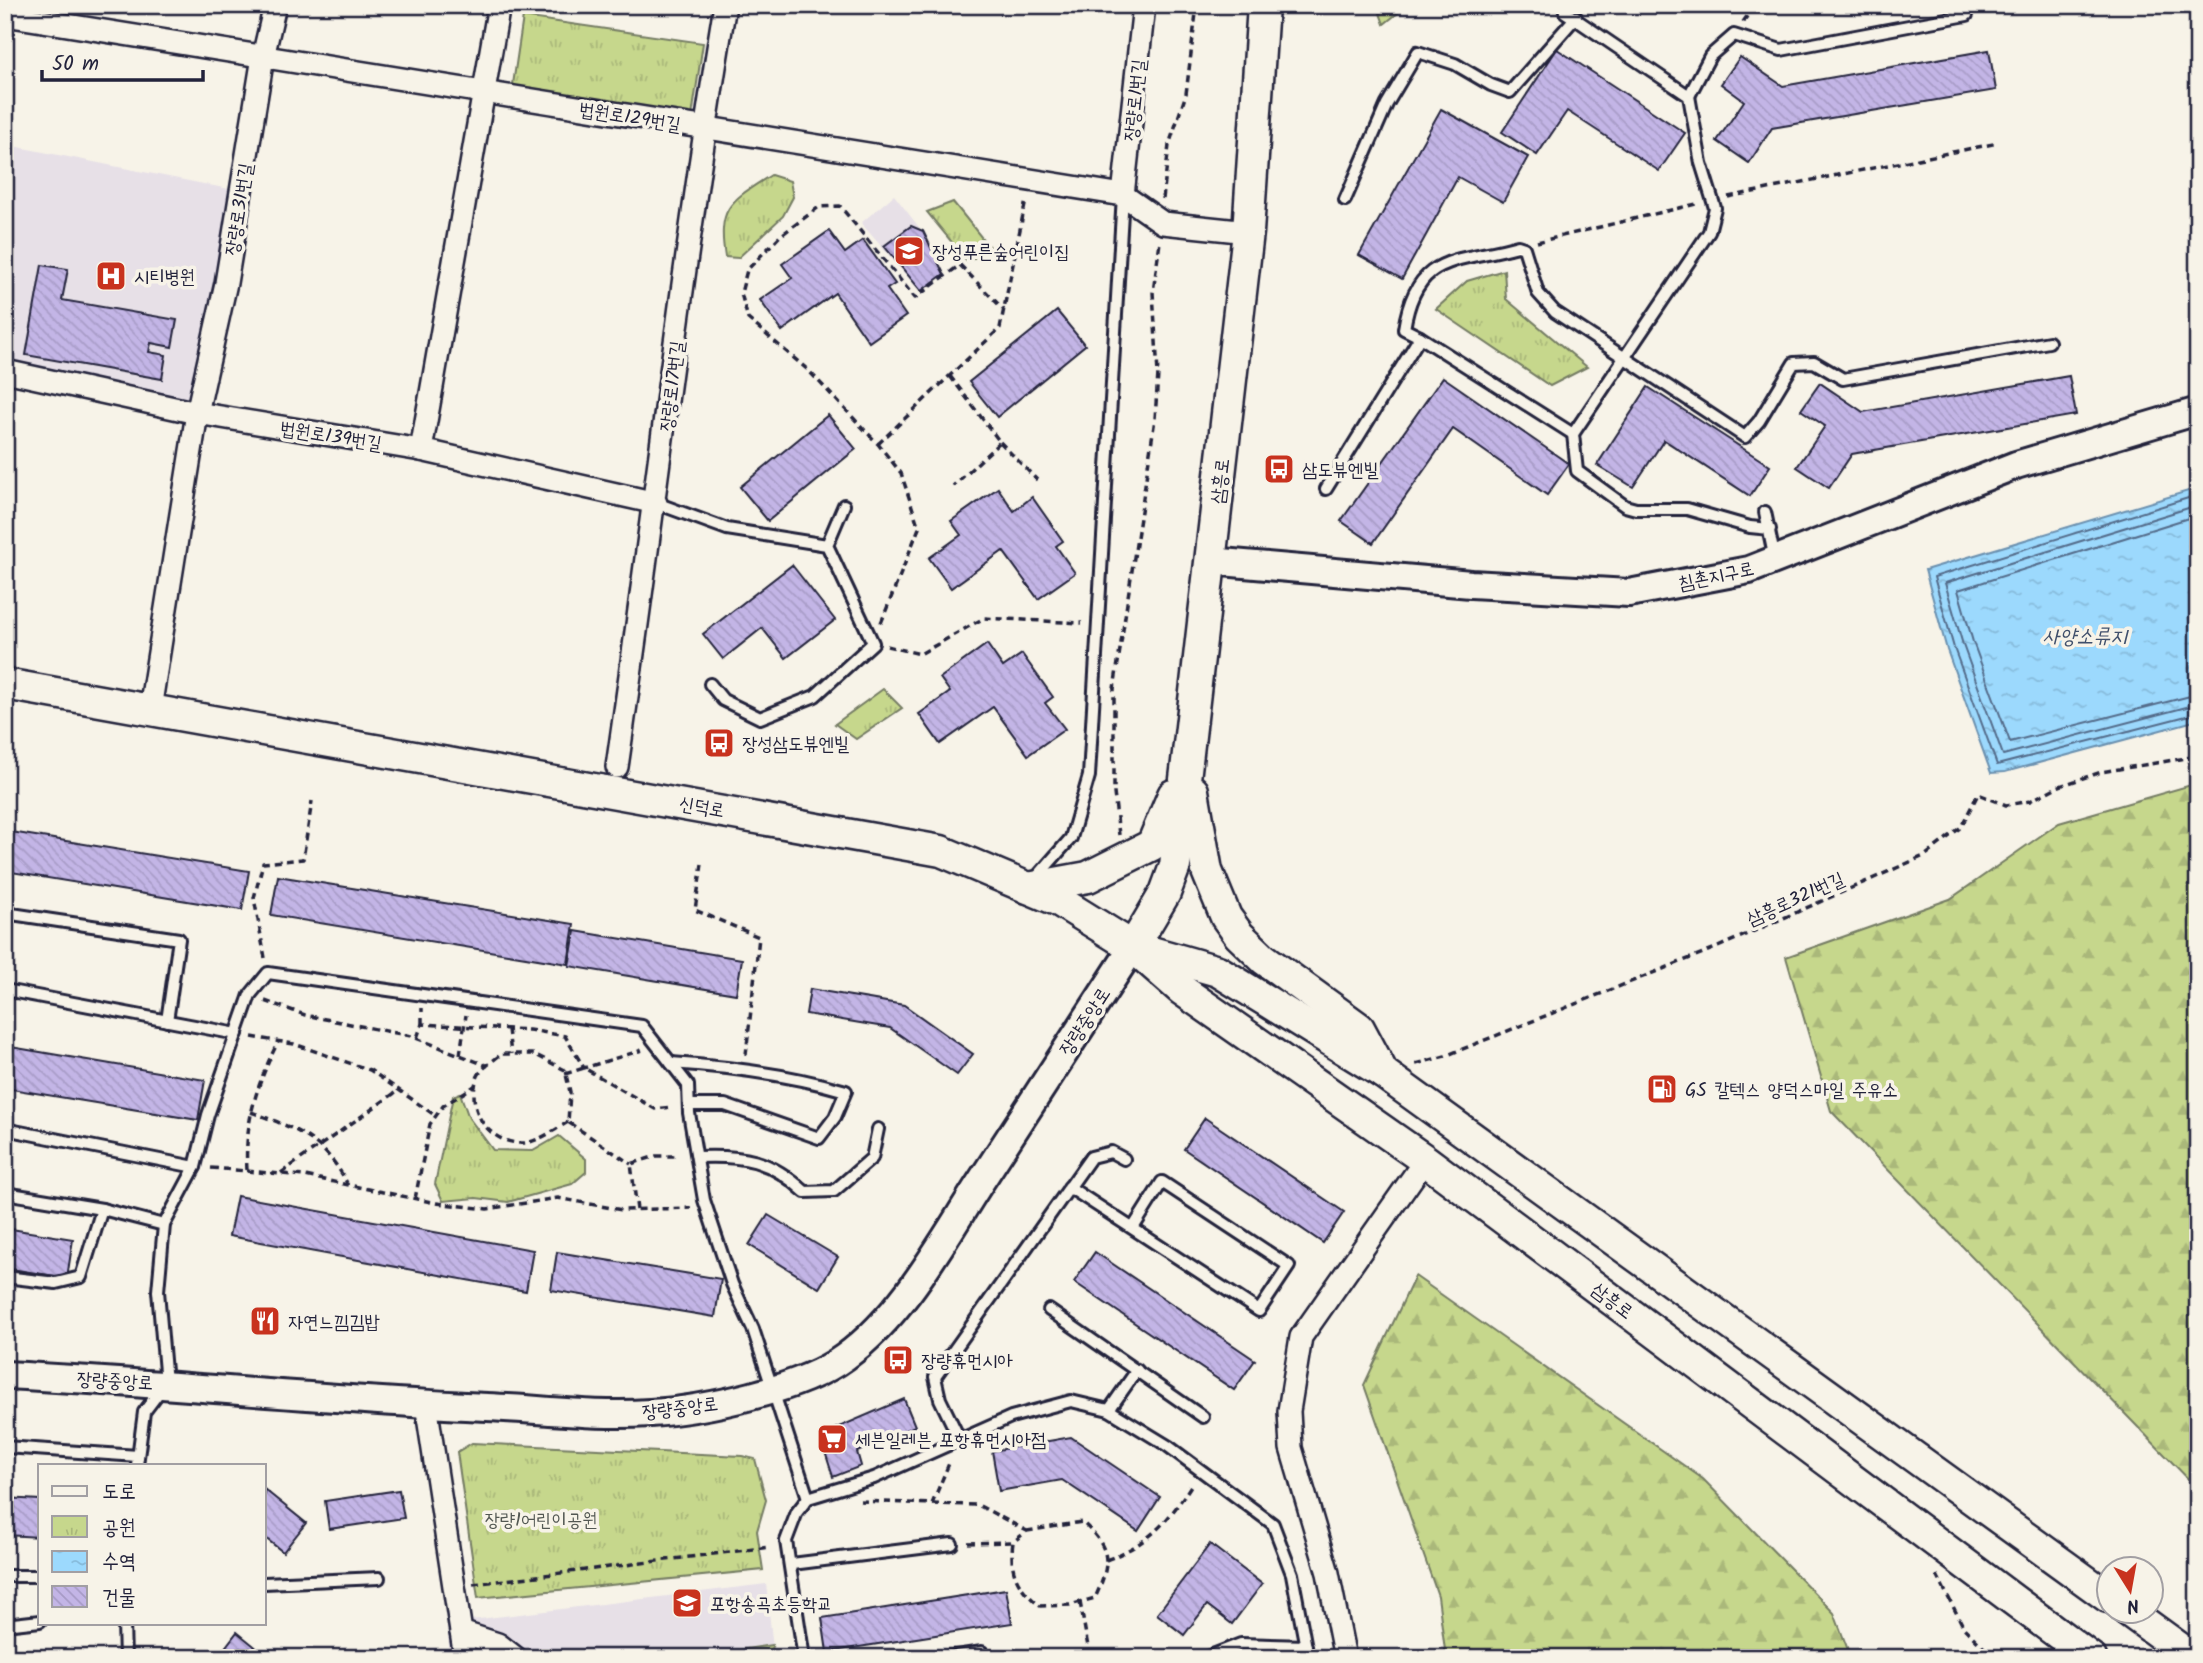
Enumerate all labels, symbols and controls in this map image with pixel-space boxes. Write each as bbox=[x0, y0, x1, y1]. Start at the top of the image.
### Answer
scale bar bbox=[42, 38, 203, 82]
text: 50 m bbox=[52, 48, 99, 81]
street label: 장량로1번길 bbox=[1117, 58, 1155, 143]
street label: 법원로129번길 bbox=[577, 95, 683, 141]
street label: 장량로31번길 bbox=[218, 161, 262, 258]
school or university icon: 장성푸른숲어린이집 bbox=[892, 234, 926, 268]
place label: 장성푸른숲어린이집 bbox=[932, 238, 1070, 268]
hospital icon: 시티병원 bbox=[94, 259, 128, 293]
place label: 시티병원 bbox=[134, 263, 195, 293]
street label: 장량로17번길 bbox=[653, 339, 693, 433]
street label: 법원로139번길 bbox=[278, 414, 384, 460]
bus stop icon: 삼도뷰엔빌 bbox=[1262, 452, 1296, 486]
place label: 삼도뷰엔빌 bbox=[1302, 456, 1379, 486]
street label: 삼흥로 bbox=[1203, 457, 1239, 506]
street label: 침촌지구로 bbox=[1676, 554, 1757, 600]
water label: 사양소류지 bbox=[2043, 621, 2129, 654]
bus stop icon: 장성삼도뷰엔빌 bbox=[702, 726, 736, 760]
place label: 장성삼도뷰엔빌 bbox=[742, 730, 850, 760]
street label: 신덕로 bbox=[676, 789, 727, 827]
street label: 삼흥로321번길 bbox=[1742, 865, 1850, 935]
street label: 장량중앙로 bbox=[1052, 982, 1119, 1062]
fuel station icon: GS 칼텍스 양덕스마일 주유소 bbox=[1645, 1072, 1679, 1106]
place label: GS 칼텍스 양덕스마일 주유소 bbox=[1685, 1076, 1898, 1106]
street label: 삼흥로 bbox=[1584, 1276, 1639, 1327]
restaurant icon: 자연느낌김밥 bbox=[248, 1304, 282, 1338]
place label: 자연느낌김밥 bbox=[288, 1308, 380, 1338]
bus stop icon: 장량휴먼시아 bbox=[881, 1343, 915, 1377]
place label: 장량휴먼시아 bbox=[921, 1347, 1013, 1377]
street label: 장량중앙로 bbox=[76, 1365, 154, 1399]
street label: 장량중앙로 bbox=[640, 1389, 720, 1429]
supermarket icon: 세븐일레븐 포항휴먼시아점 bbox=[815, 1422, 849, 1456]
place label: 세븐일레븐 포항휴먼시아점 bbox=[855, 1426, 1046, 1456]
legend bbox=[38, 1464, 266, 1624]
text: 도로 bbox=[102, 1476, 136, 1509]
park label: 장량1어린이공원 bbox=[485, 1506, 598, 1536]
text: 공원 bbox=[102, 1512, 136, 1545]
text: 수역 bbox=[102, 1546, 136, 1579]
north arrow bbox=[2094, 1554, 2164, 1624]
text: 건물 bbox=[102, 1582, 136, 1615]
school or university icon: 포항송곡초등학교 bbox=[670, 1586, 704, 1620]
text: N bbox=[2124, 1589, 2142, 1621]
place label: 포항송곡초등학교 bbox=[710, 1590, 832, 1620]

